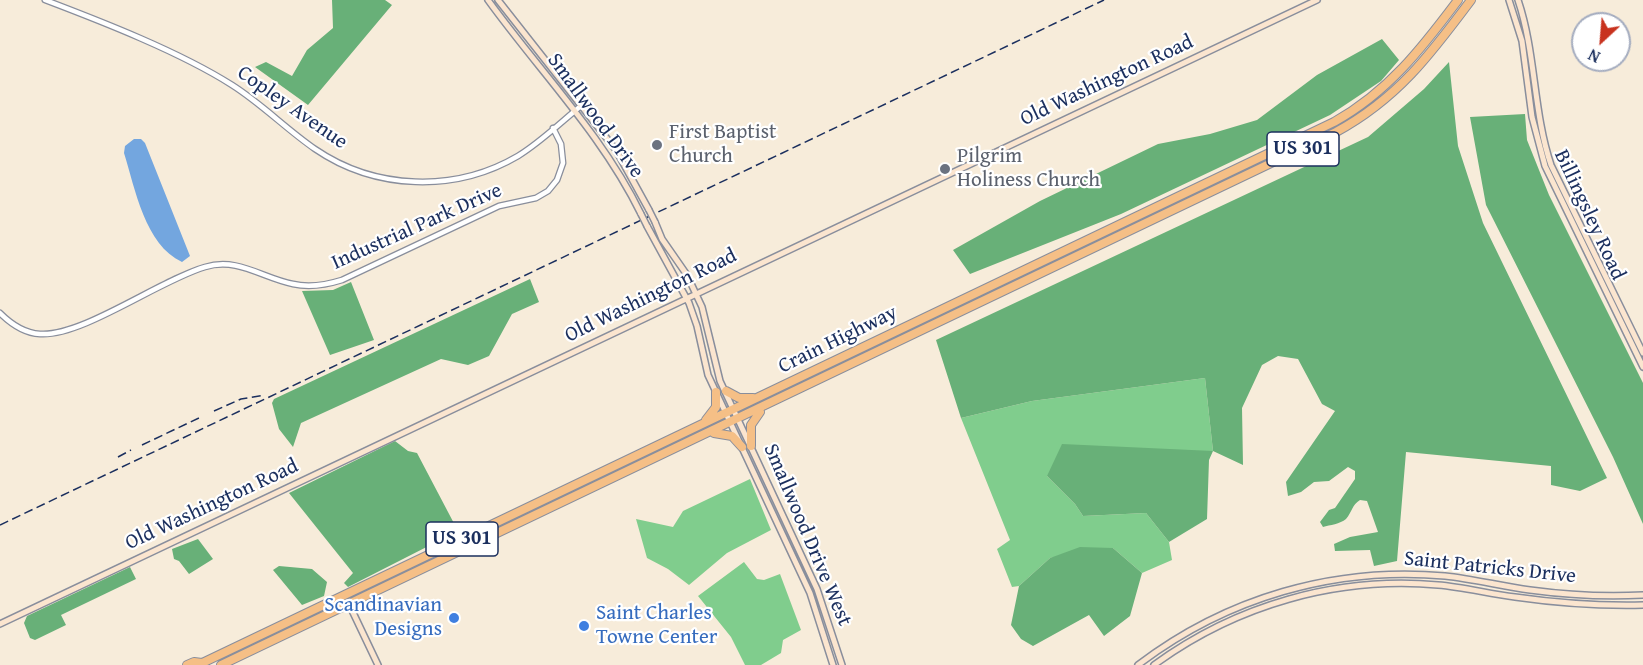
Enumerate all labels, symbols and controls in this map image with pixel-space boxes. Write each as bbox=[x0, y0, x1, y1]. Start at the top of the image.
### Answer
north arrow bbox=[1571, 12, 1631, 72]
street label: Old Washington Road bbox=[1016, 30, 1198, 132]
text: N bbox=[1584, 43, 1604, 70]
street label: Smallwood Drive bbox=[541, 49, 649, 183]
street label: Copley Avenue bbox=[232, 61, 352, 155]
place label: First Baptist Church bbox=[669, 120, 776, 170]
road number: US 301 bbox=[1267, 132, 1339, 166]
marker: First Baptist Church bbox=[650, 138, 664, 152]
place label: Pilgrim Holiness Church bbox=[957, 144, 1100, 194]
street label: Billingsley Road bbox=[1548, 146, 1630, 284]
marker: Pilgrim Holiness Church bbox=[938, 162, 952, 176]
street label: Industrial Park Drive bbox=[328, 178, 506, 276]
street label: Old Washington Road bbox=[561, 243, 741, 349]
street label: Crain Highway bbox=[774, 300, 902, 380]
street label: Smallwood Drive West bbox=[757, 440, 857, 630]
street label: Old Washington Road bbox=[121, 454, 303, 556]
road number: US 301 bbox=[426, 522, 498, 556]
street label: Saint Patricks Drive bbox=[1403, 546, 1577, 590]
place label: Scandinavian Designs bbox=[324, 593, 442, 643]
place label: Saint Charles Towne Center bbox=[596, 601, 718, 651]
marker: Scandinavian Designs bbox=[447, 611, 461, 625]
marker: Saint Charles Towne Center bbox=[577, 619, 591, 633]

